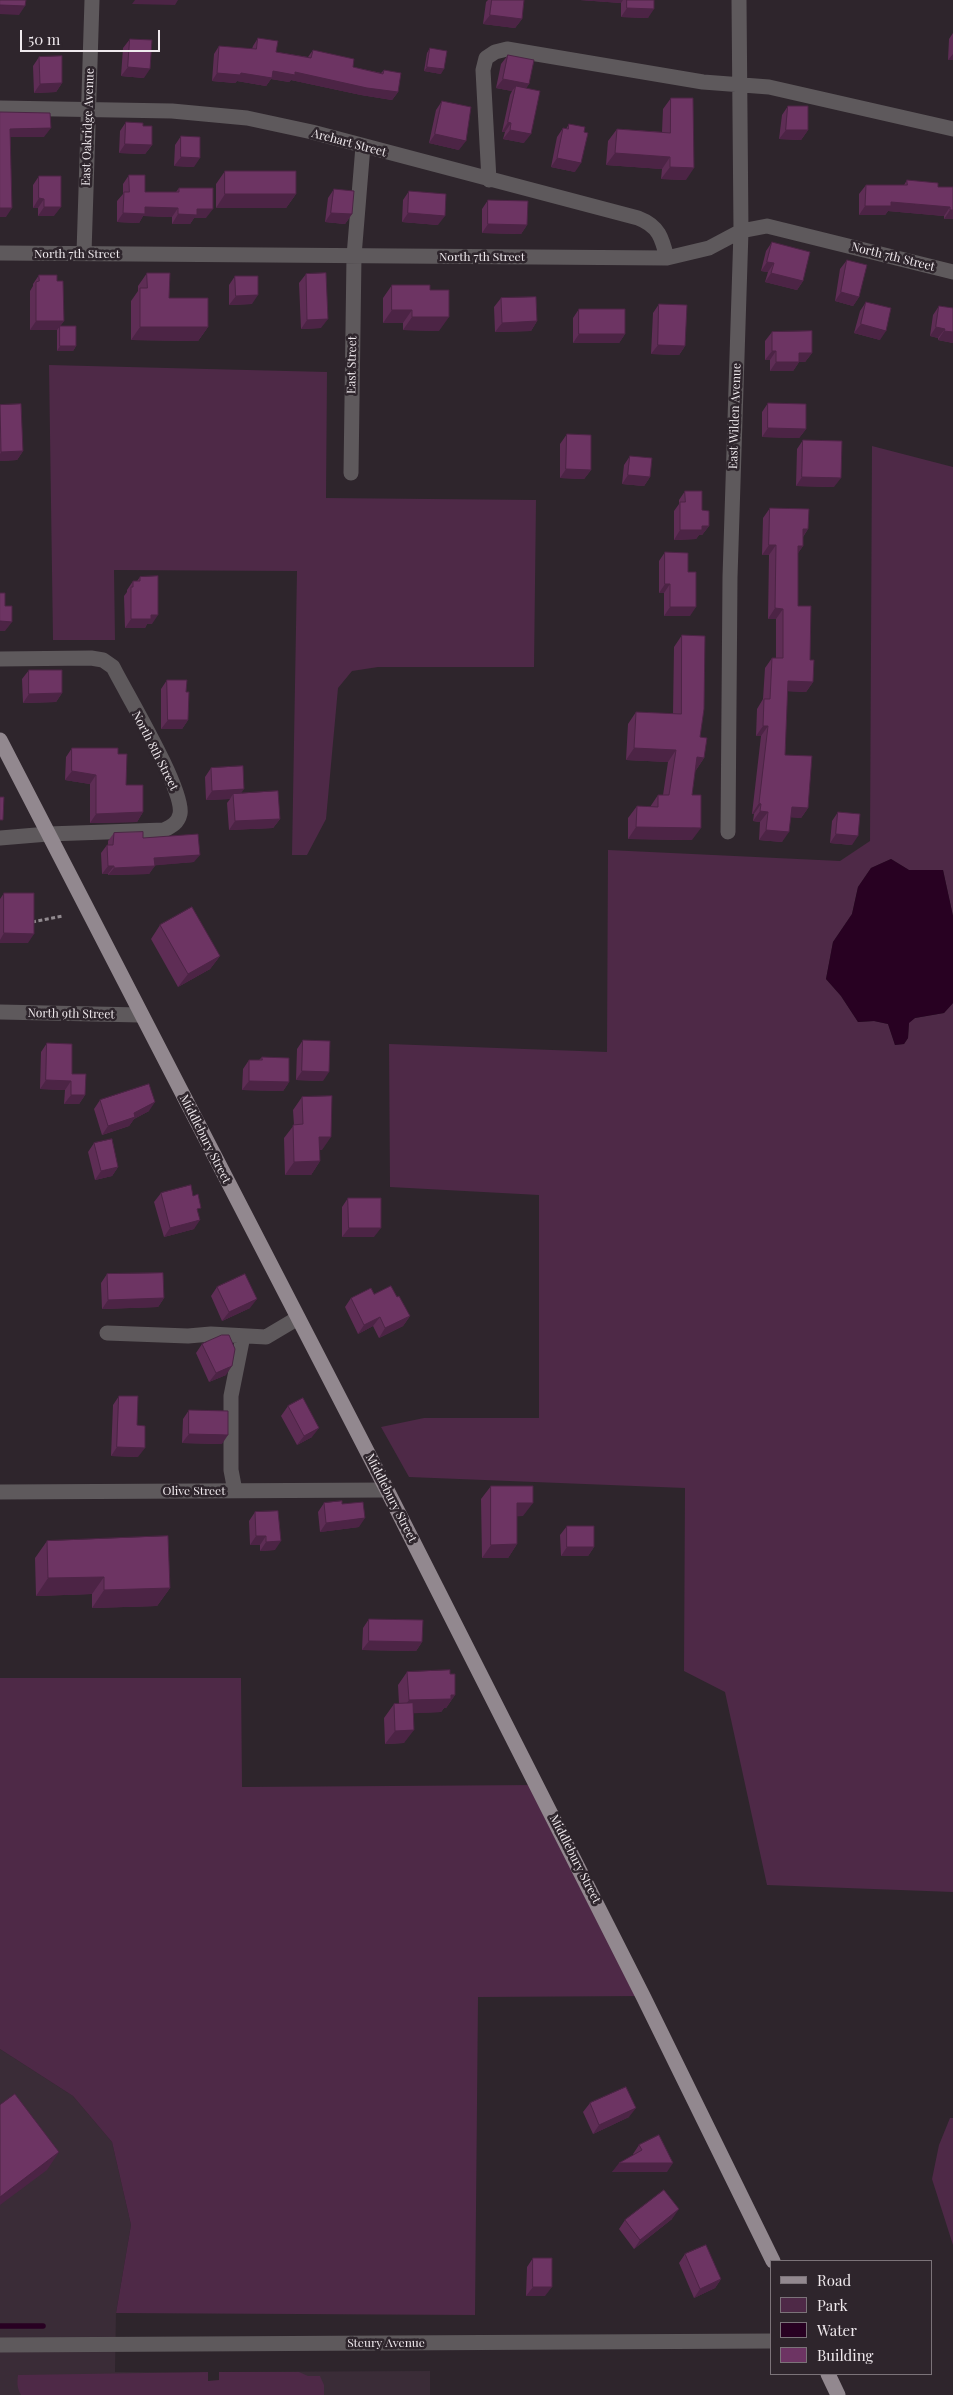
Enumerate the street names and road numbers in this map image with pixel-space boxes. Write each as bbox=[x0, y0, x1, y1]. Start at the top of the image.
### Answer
street label: East Oakridge Avenue bbox=[79, 68, 97, 186]
street label: Arehart Street bbox=[310, 126, 388, 160]
street label: North 7th Street bbox=[850, 240, 936, 274]
street label: North 7th Street bbox=[34, 247, 120, 261]
street label: North 7th Street bbox=[439, 250, 525, 264]
street label: East Street bbox=[344, 336, 360, 394]
street label: East Wilden Avenue bbox=[726, 363, 744, 469]
street label: North 8th Street bbox=[129, 709, 181, 793]
street label: North 9th Street bbox=[27, 1006, 115, 1022]
street label: Middlebury Street bbox=[176, 1092, 234, 1186]
street label: Middlebury Street bbox=[362, 1451, 420, 1545]
street label: Olive Street bbox=[163, 1484, 225, 1498]
street label: Middlebury Street bbox=[546, 1812, 604, 1906]
street label: Steury Avenue bbox=[347, 2336, 425, 2350]

